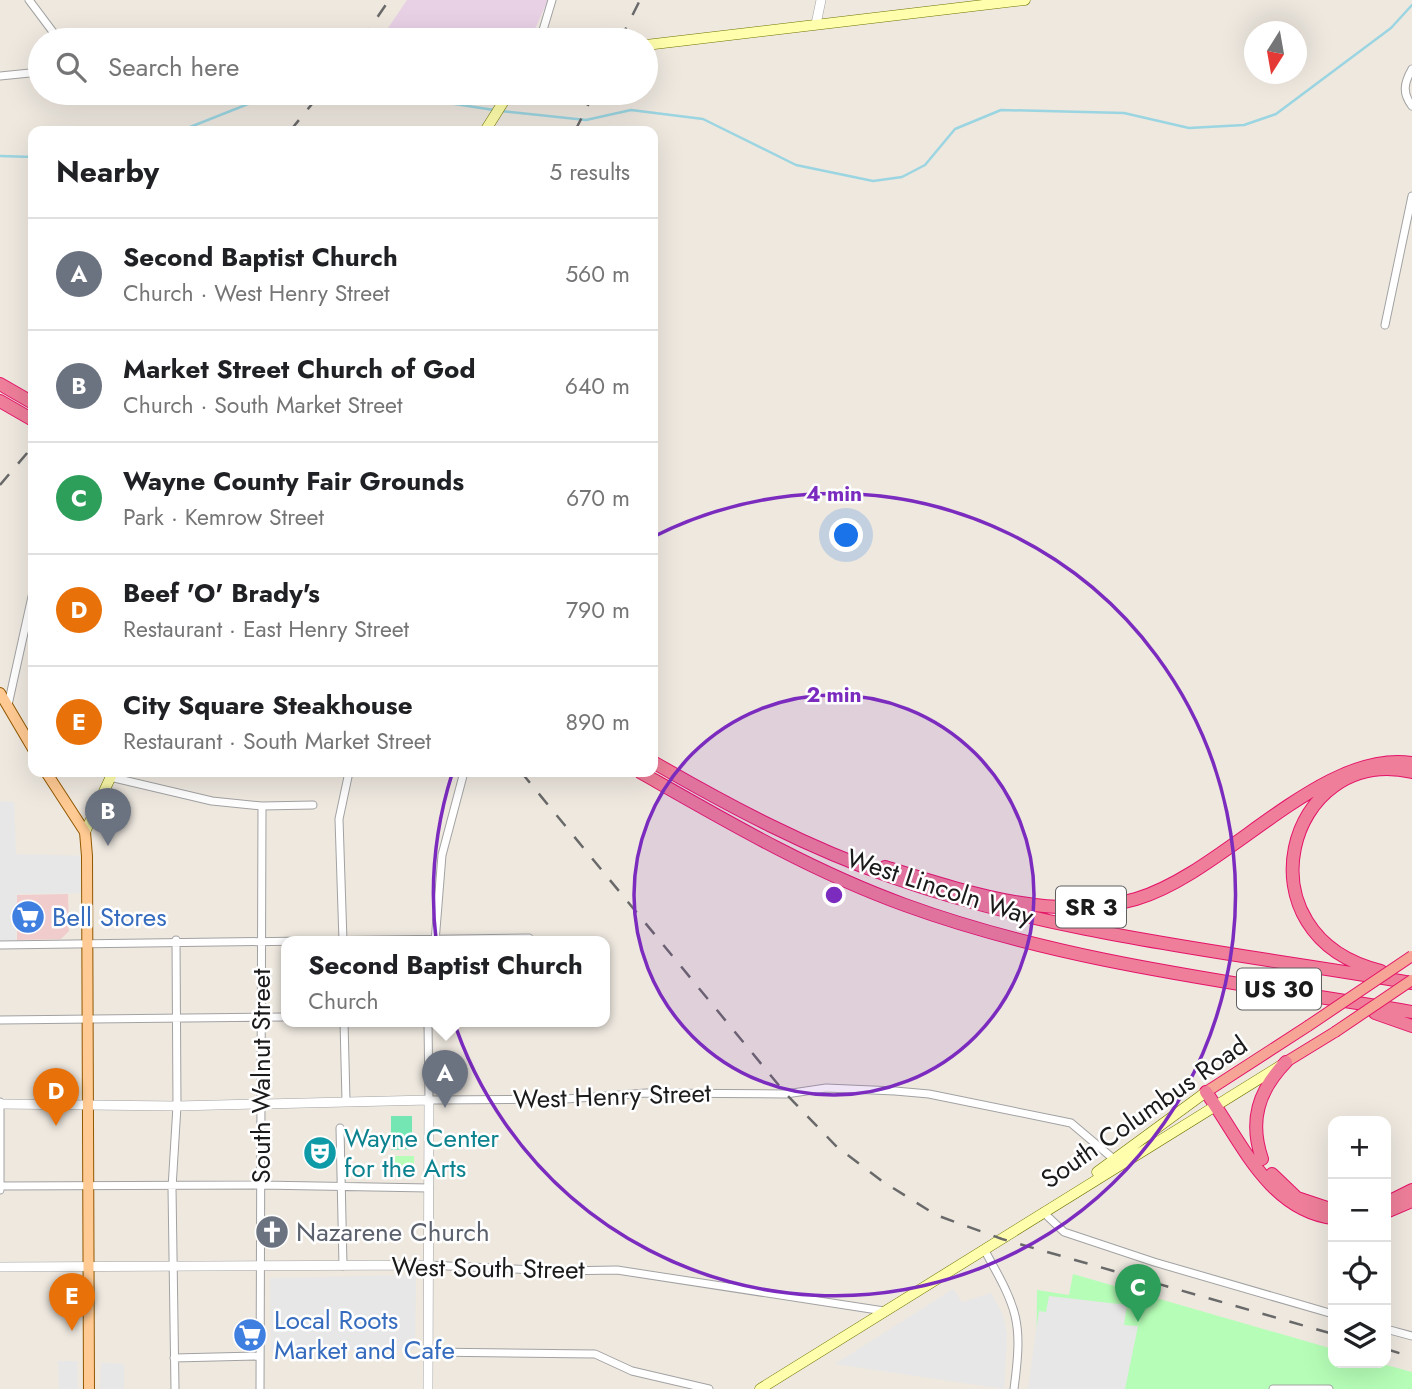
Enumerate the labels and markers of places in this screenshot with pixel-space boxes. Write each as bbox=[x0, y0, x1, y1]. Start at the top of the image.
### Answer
pin: B bbox=[85, 788, 131, 846]
centre of rings bbox=[822, 883, 846, 907]
supermarket icon: Bell Stores bbox=[9, 898, 47, 936]
place label: Bell Stores bbox=[52, 898, 167, 936]
pin: A bbox=[422, 1050, 468, 1108]
pin: D bbox=[33, 1068, 79, 1126]
place label: Wayne Center for the Arts bbox=[344, 1119, 499, 1187]
theatre icon: Wayne Center for the Arts bbox=[301, 1134, 339, 1172]
church icon: Nazarene Church bbox=[253, 1213, 291, 1251]
place label: Nazarene Church bbox=[296, 1213, 490, 1251]
pin: C bbox=[1115, 1264, 1161, 1322]
pin: E bbox=[49, 1273, 95, 1331]
place label: Local Roots Market and Cafe bbox=[274, 1301, 455, 1369]
supermarket icon: Local Roots Market and Cafe bbox=[231, 1316, 269, 1354]

